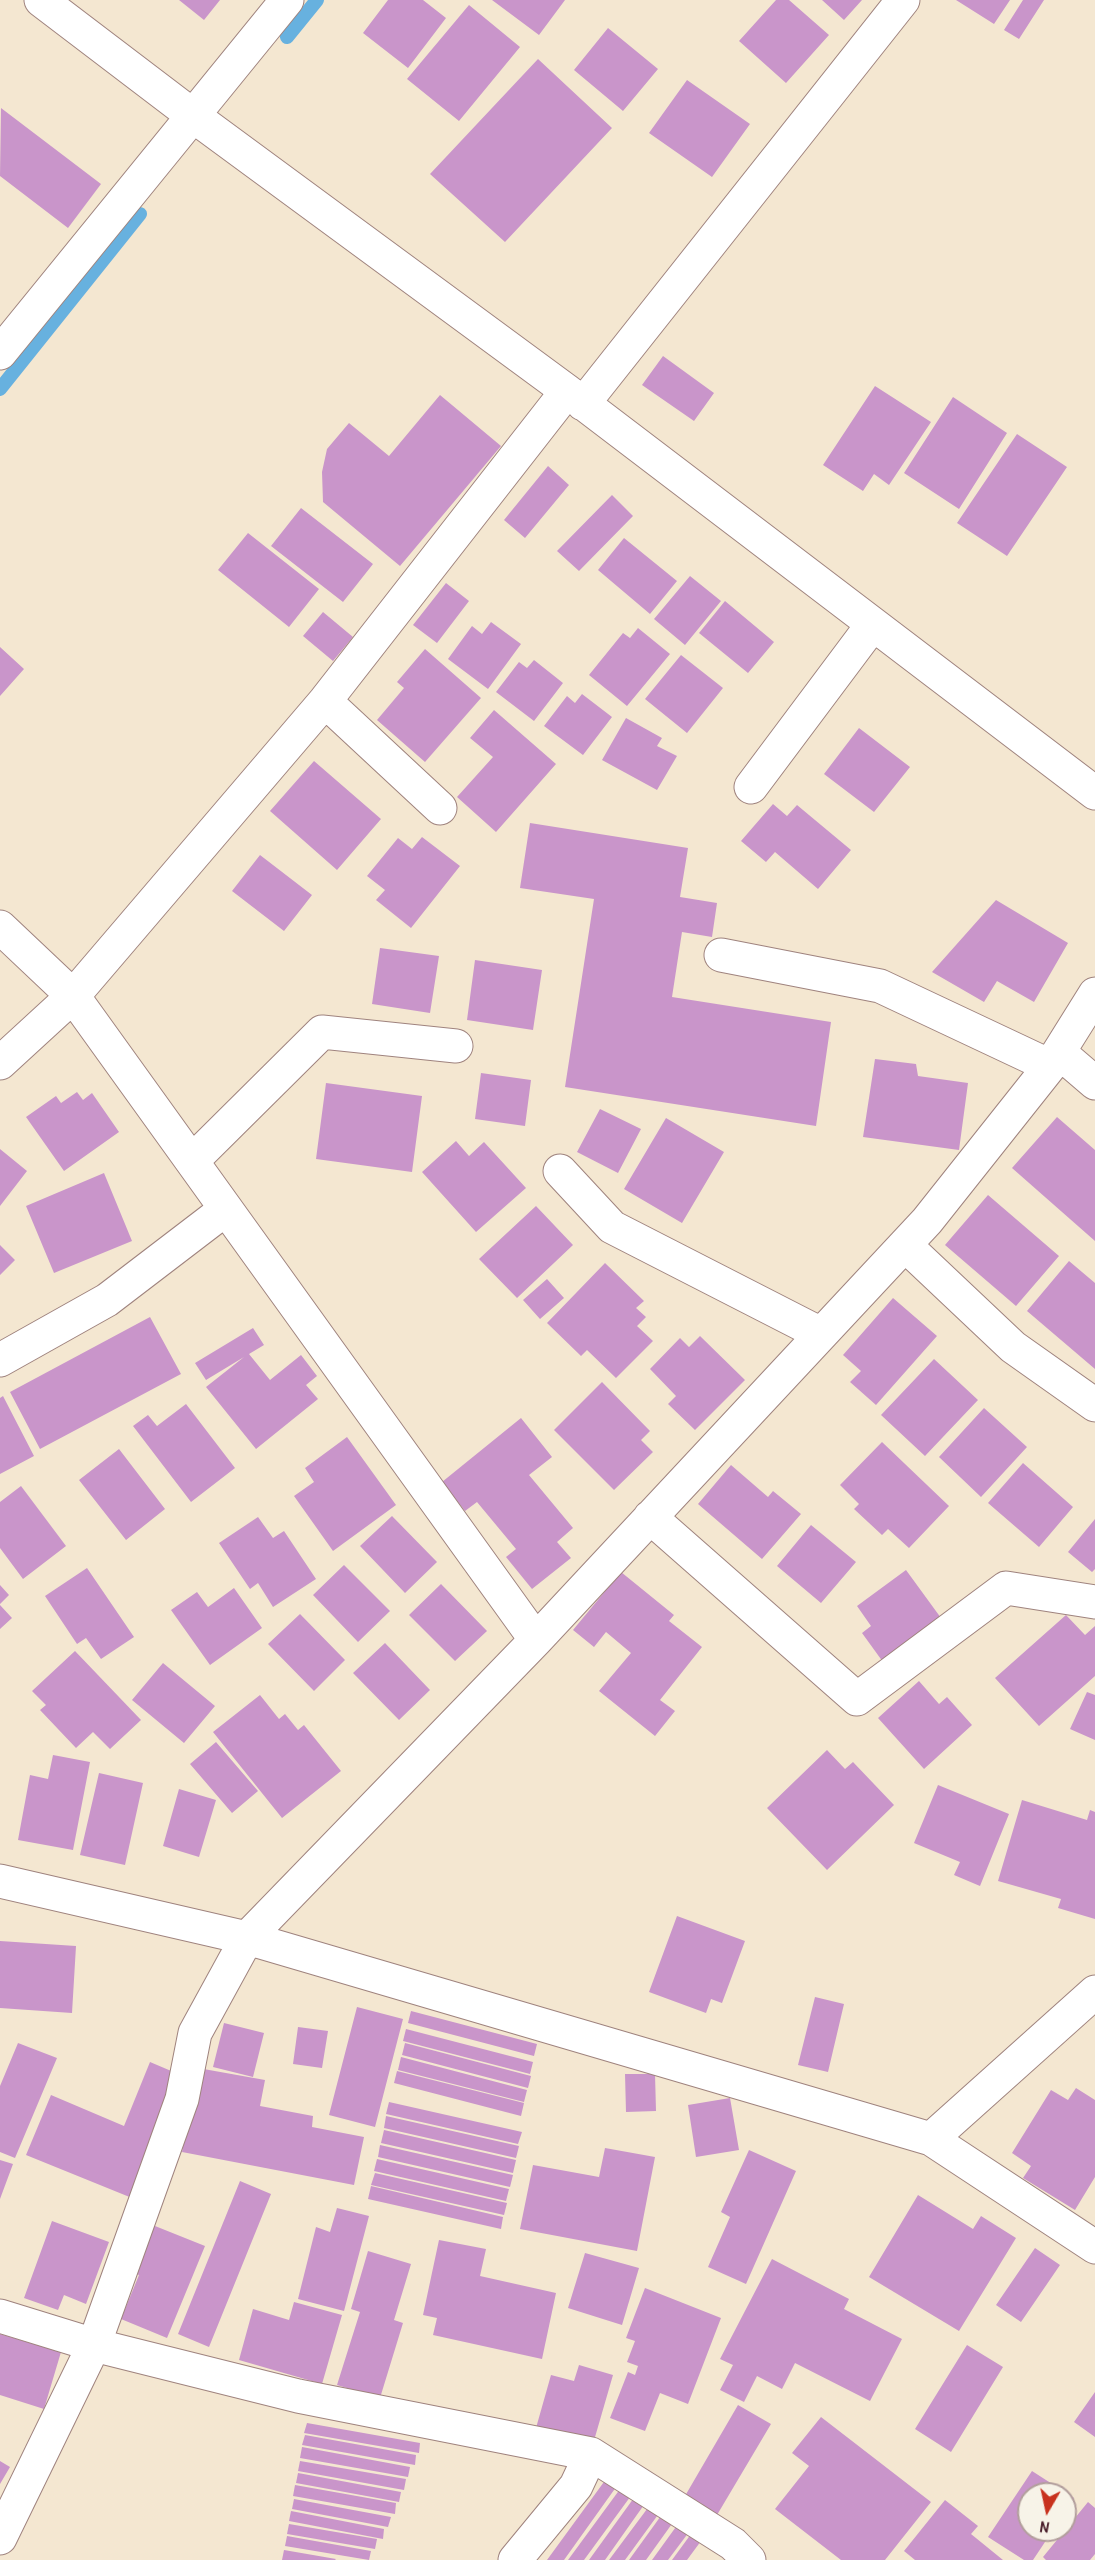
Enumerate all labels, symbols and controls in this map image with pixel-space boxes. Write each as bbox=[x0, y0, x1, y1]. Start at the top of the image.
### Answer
north arrow bbox=[1017, 2482, 1077, 2542]
text: N bbox=[1039, 2516, 1050, 2539]

